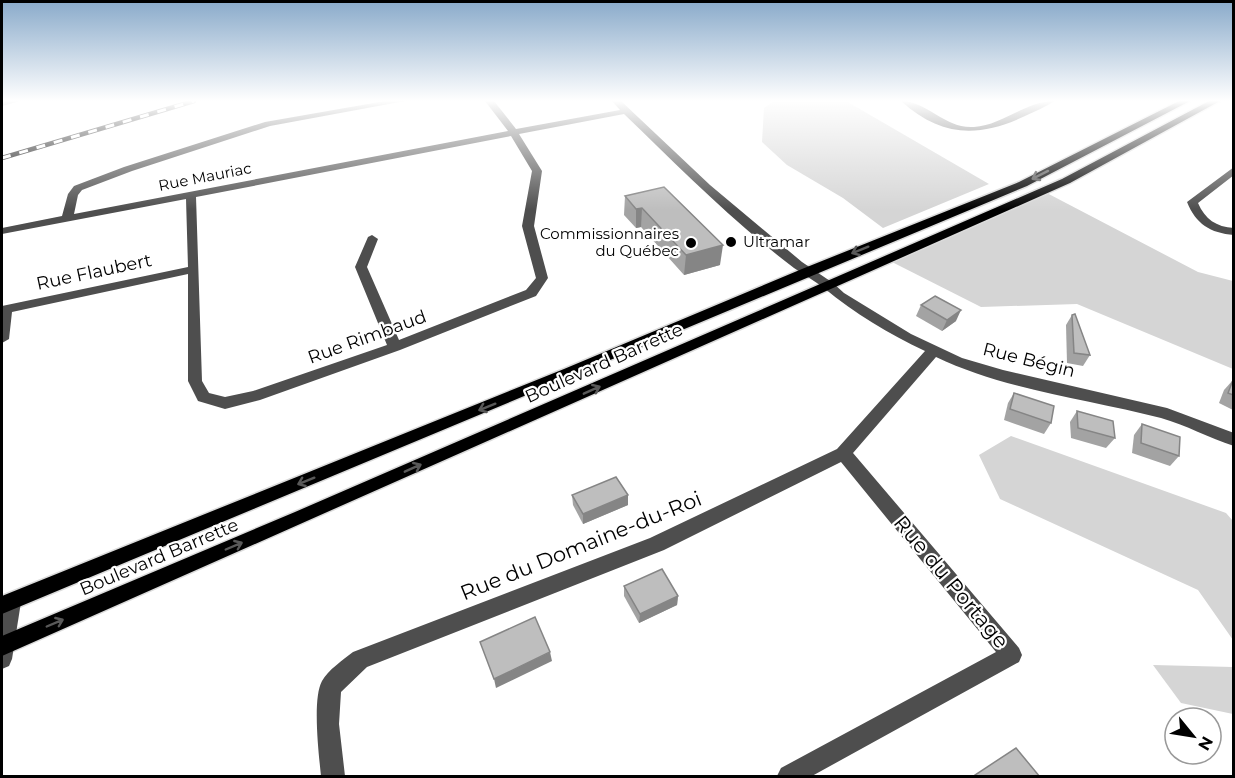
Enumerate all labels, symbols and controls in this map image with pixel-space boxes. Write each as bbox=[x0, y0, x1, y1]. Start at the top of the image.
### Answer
street label: Rue Mauriac bbox=[157, 158, 253, 195]
one-way arrow bbox=[1032, 169, 1049, 181]
place label: Commissionnaires du Québec bbox=[540, 224, 679, 260]
place label: Ultramar bbox=[743, 232, 810, 251]
marker: Ultramar bbox=[724, 235, 738, 249]
marker: Commissionnaires du Québec bbox=[684, 236, 698, 250]
one-way arrow bbox=[851, 245, 870, 256]
street label: Rue Flaubert bbox=[34, 249, 154, 295]
street label: Rue Rimbaud bbox=[305, 305, 429, 369]
street label: Boulevard Barrette bbox=[522, 318, 686, 408]
street label: Rue Bégin bbox=[980, 338, 1078, 382]
one-way arrow bbox=[582, 384, 601, 395]
one-way arrow bbox=[478, 402, 496, 413]
one-way arrow bbox=[404, 462, 422, 473]
one-way arrow bbox=[297, 476, 316, 487]
street label: Rue du Domaine-du-Roi bbox=[457, 486, 705, 605]
street label: Rue du Portage bbox=[889, 510, 1014, 653]
street label: Boulevard Barrette bbox=[76, 514, 242, 600]
one-way arrow bbox=[225, 539, 243, 551]
one-way arrow bbox=[46, 616, 64, 628]
north arrow bbox=[1163, 706, 1223, 766]
text: N bbox=[1194, 733, 1217, 754]

